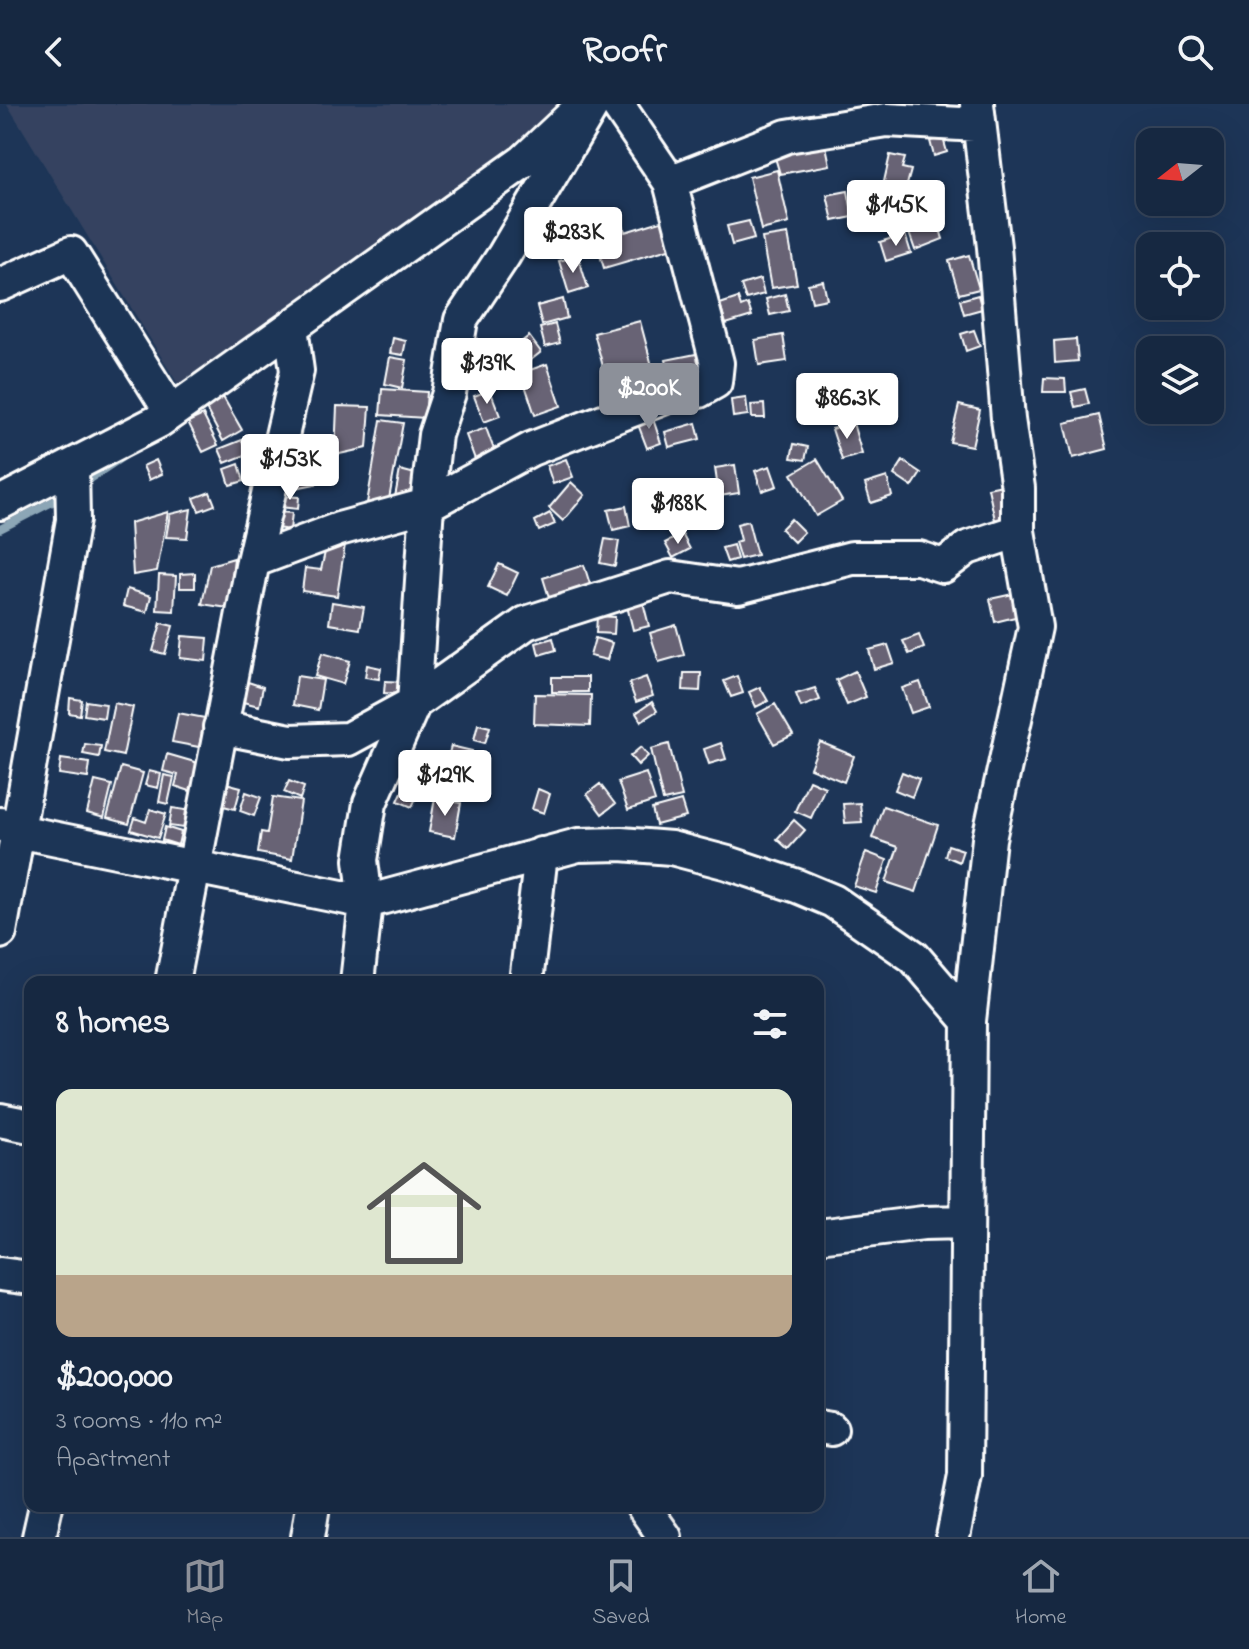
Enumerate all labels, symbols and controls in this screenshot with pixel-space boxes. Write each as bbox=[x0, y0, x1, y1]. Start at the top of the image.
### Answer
text: Roofr bbox=[582, 26, 667, 79]
icon: back bbox=[32, 30, 76, 74]
icon: search bbox=[1173, 30, 1217, 74]
north arrow bbox=[1136, 128, 1224, 216]
map controls bbox=[1136, 128, 1224, 424]
pin: $145K bbox=[840, 180, 952, 248]
text: $145K bbox=[865, 187, 927, 225]
pin: $283K bbox=[517, 207, 629, 275]
text: $283K bbox=[542, 214, 604, 252]
button: locate bbox=[1136, 232, 1224, 320]
button: layers bbox=[1136, 336, 1224, 424]
pin: $139K bbox=[431, 338, 543, 406]
text: $139K bbox=[459, 345, 515, 383]
pin: $200K bbox=[593, 363, 705, 431]
text: $200K bbox=[617, 370, 681, 408]
pin: $86.3K bbox=[782, 373, 912, 441]
text: $86.3K bbox=[814, 380, 880, 418]
pin: $153K bbox=[234, 434, 346, 502]
text: $153K bbox=[259, 441, 321, 479]
pin: $188K bbox=[622, 478, 734, 546]
text: $188K bbox=[650, 485, 706, 523]
pin: $129K bbox=[389, 750, 501, 818]
text: $129K bbox=[416, 757, 474, 795]
text: 8 homes bbox=[56, 999, 170, 1049]
icon: filters bbox=[748, 1002, 792, 1046]
icon: home bbox=[352, 1141, 496, 1285]
text: $200,000 bbox=[56, 1353, 173, 1403]
text: 3 rooms · 110 m² bbox=[56, 1403, 222, 1441]
text: Apartment bbox=[56, 1441, 170, 1479]
tab: Map bbox=[183, 1554, 227, 1634]
tab: Saved bbox=[592, 1554, 650, 1634]
tab: Home bbox=[1015, 1554, 1066, 1634]

